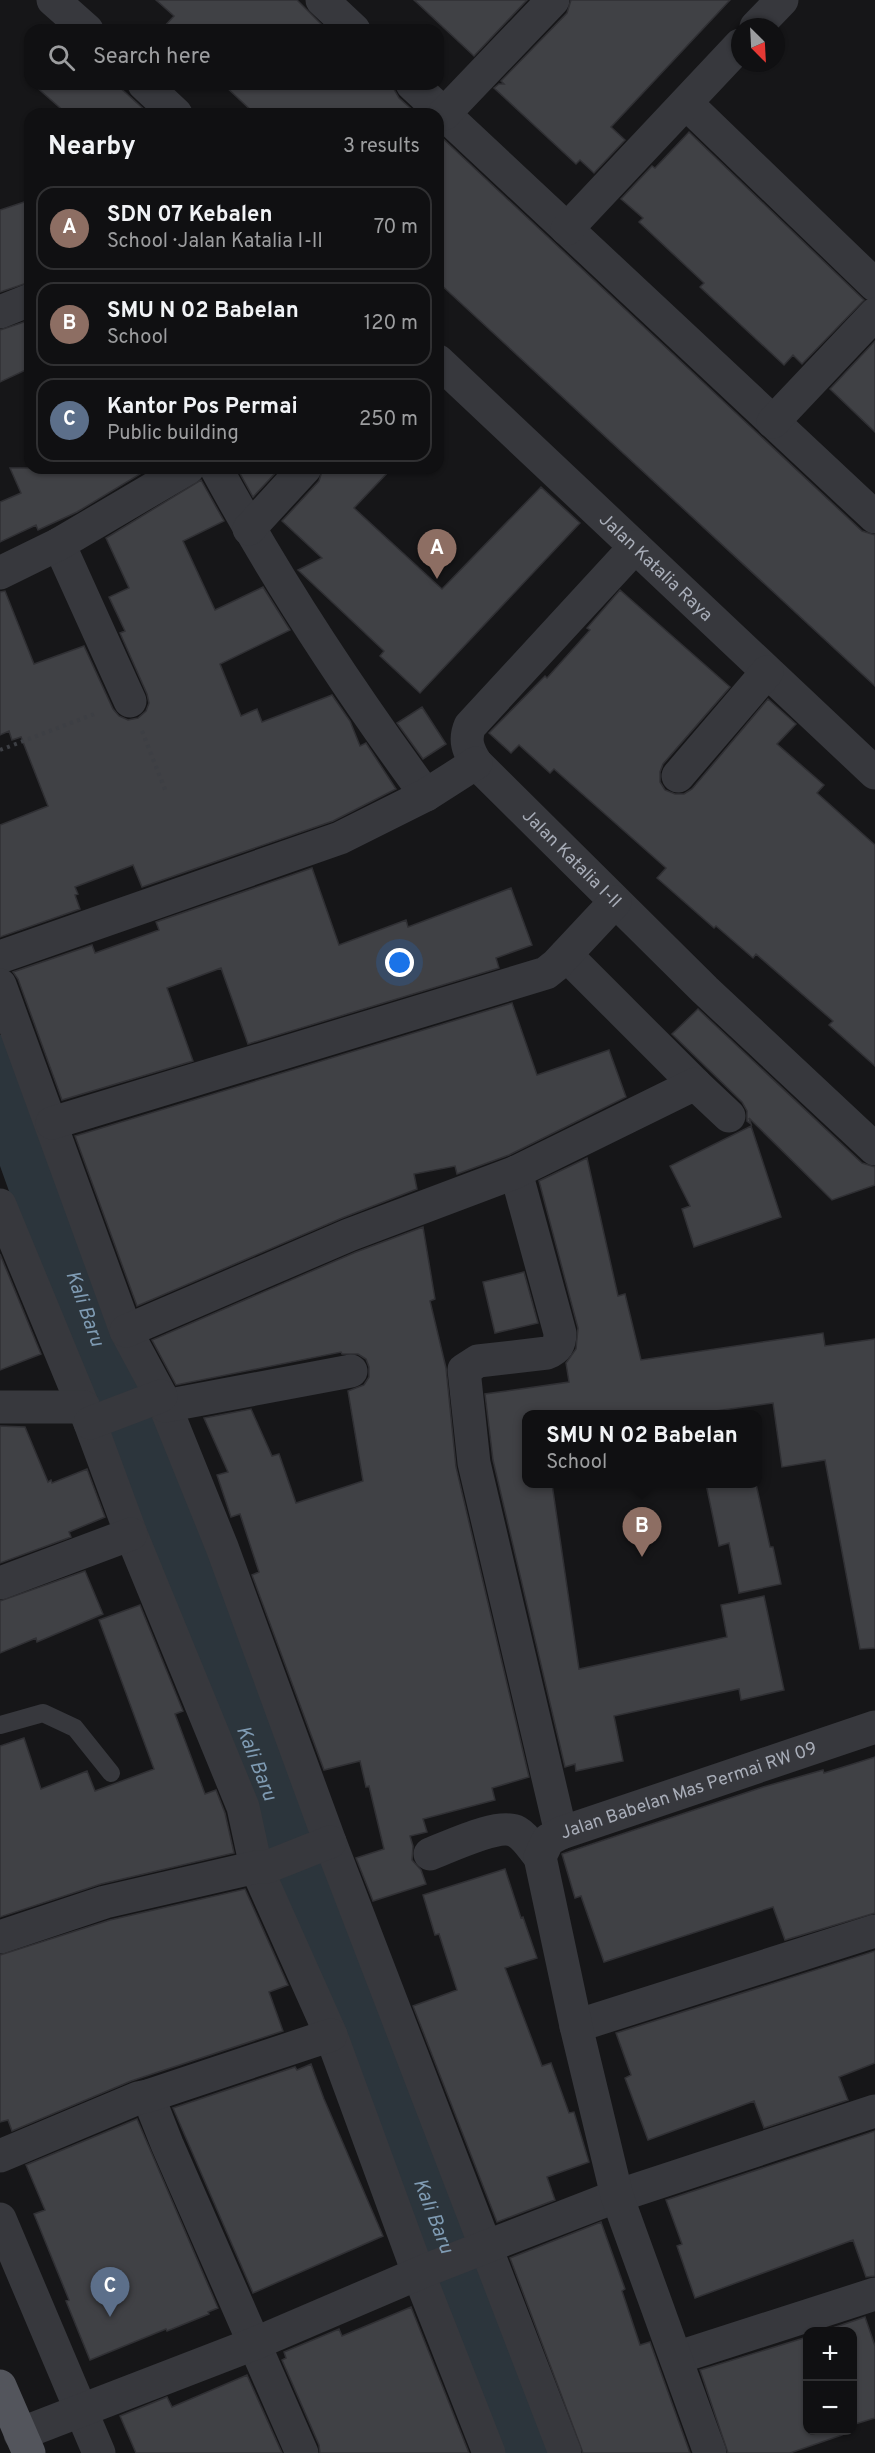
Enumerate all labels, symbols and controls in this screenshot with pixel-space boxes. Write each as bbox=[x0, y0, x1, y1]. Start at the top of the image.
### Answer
north arrow bbox=[731, 18, 785, 72]
search box bbox=[24, 24, 444, 90]
icon: search bbox=[45, 41, 78, 74]
text: Search here bbox=[93, 44, 211, 71]
text: Nearby bbox=[48, 131, 136, 164]
text: 3 results bbox=[343, 134, 420, 160]
text: SDN 07 Kebalen bbox=[107, 202, 272, 229]
text: A bbox=[62, 215, 77, 241]
text: 70 m bbox=[374, 215, 418, 241]
text: School · Jalan Katalia I-II bbox=[107, 229, 323, 255]
text: SMU N 02 Babelan bbox=[107, 298, 299, 325]
text: B bbox=[63, 311, 76, 337]
text: 120 m bbox=[364, 311, 418, 337]
text: School bbox=[107, 325, 168, 351]
text: Kantor Pos Permai bbox=[107, 394, 298, 421]
text: C bbox=[63, 407, 76, 433]
text: 250 m bbox=[359, 407, 418, 433]
text: Public building bbox=[107, 421, 239, 447]
street label: Jalan Katalia Raya bbox=[594, 509, 717, 627]
pin: A bbox=[418, 530, 456, 579]
street label: Jalan Katalia I-II bbox=[516, 805, 626, 914]
your location bbox=[385, 948, 414, 977]
water label: Kali Baru bbox=[58, 1267, 110, 1351]
popup bbox=[522, 1410, 762, 1488]
text: SMU N 02 Babelan bbox=[546, 1423, 738, 1450]
text: School bbox=[546, 1450, 607, 1476]
pin: B bbox=[622, 1508, 662, 1557]
water label: Kali Baru bbox=[229, 1722, 282, 1806]
street label: Jalan Babelan Mas Permai RW 09 bbox=[558, 1737, 820, 1845]
water label: Kali Baru bbox=[406, 2175, 459, 2259]
pin: C bbox=[90, 2268, 130, 2317]
map controls bbox=[803, 2327, 857, 2435]
button: + bbox=[803, 2327, 857, 2381]
button: − bbox=[803, 2381, 857, 2435]

